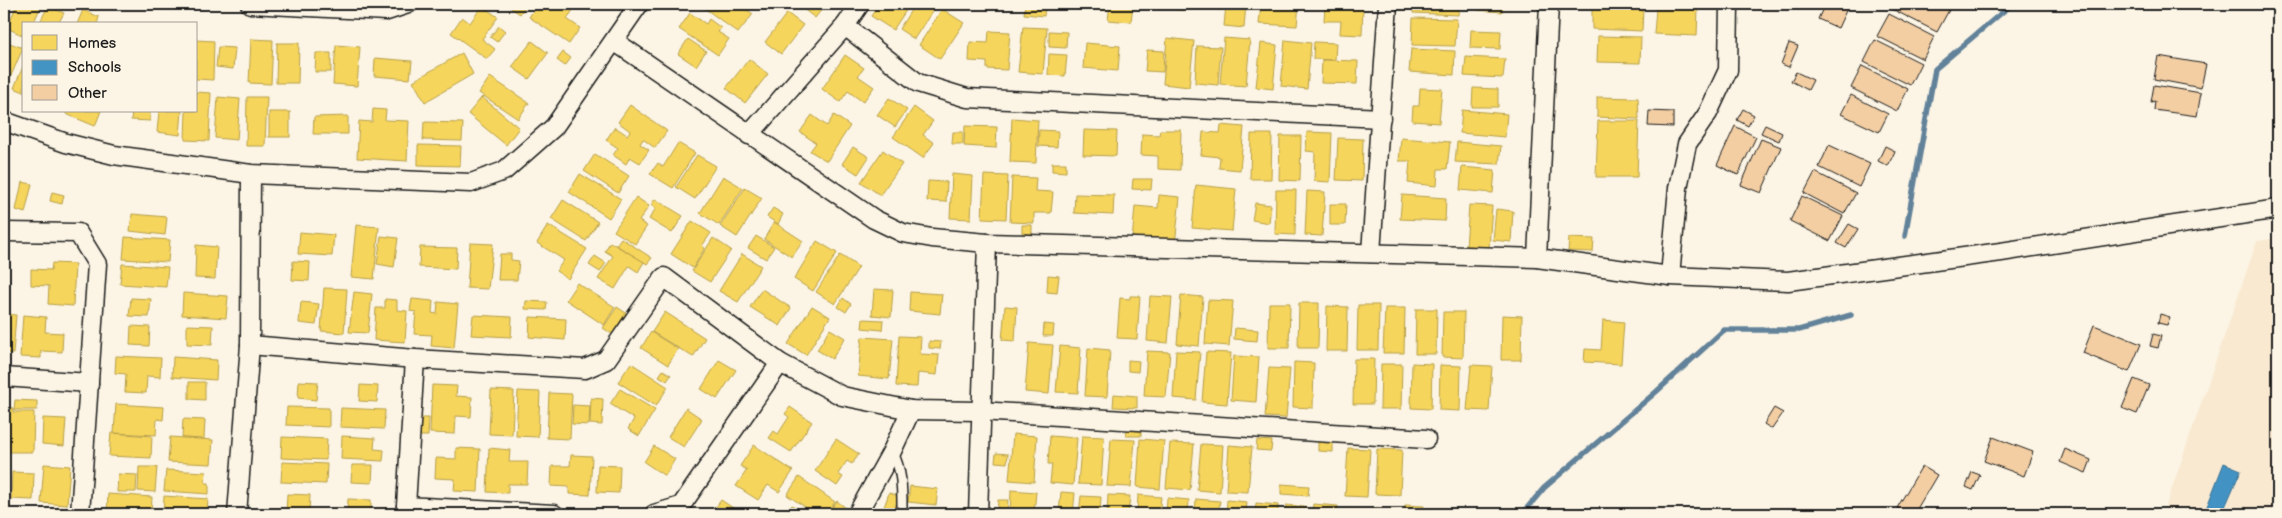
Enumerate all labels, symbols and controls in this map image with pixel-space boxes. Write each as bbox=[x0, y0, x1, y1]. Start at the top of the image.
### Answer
legend bbox=[22, 22, 198, 112]
text: Homes bbox=[68, 34, 117, 53]
text: Schools bbox=[68, 58, 122, 77]
text: Other bbox=[68, 84, 107, 103]

